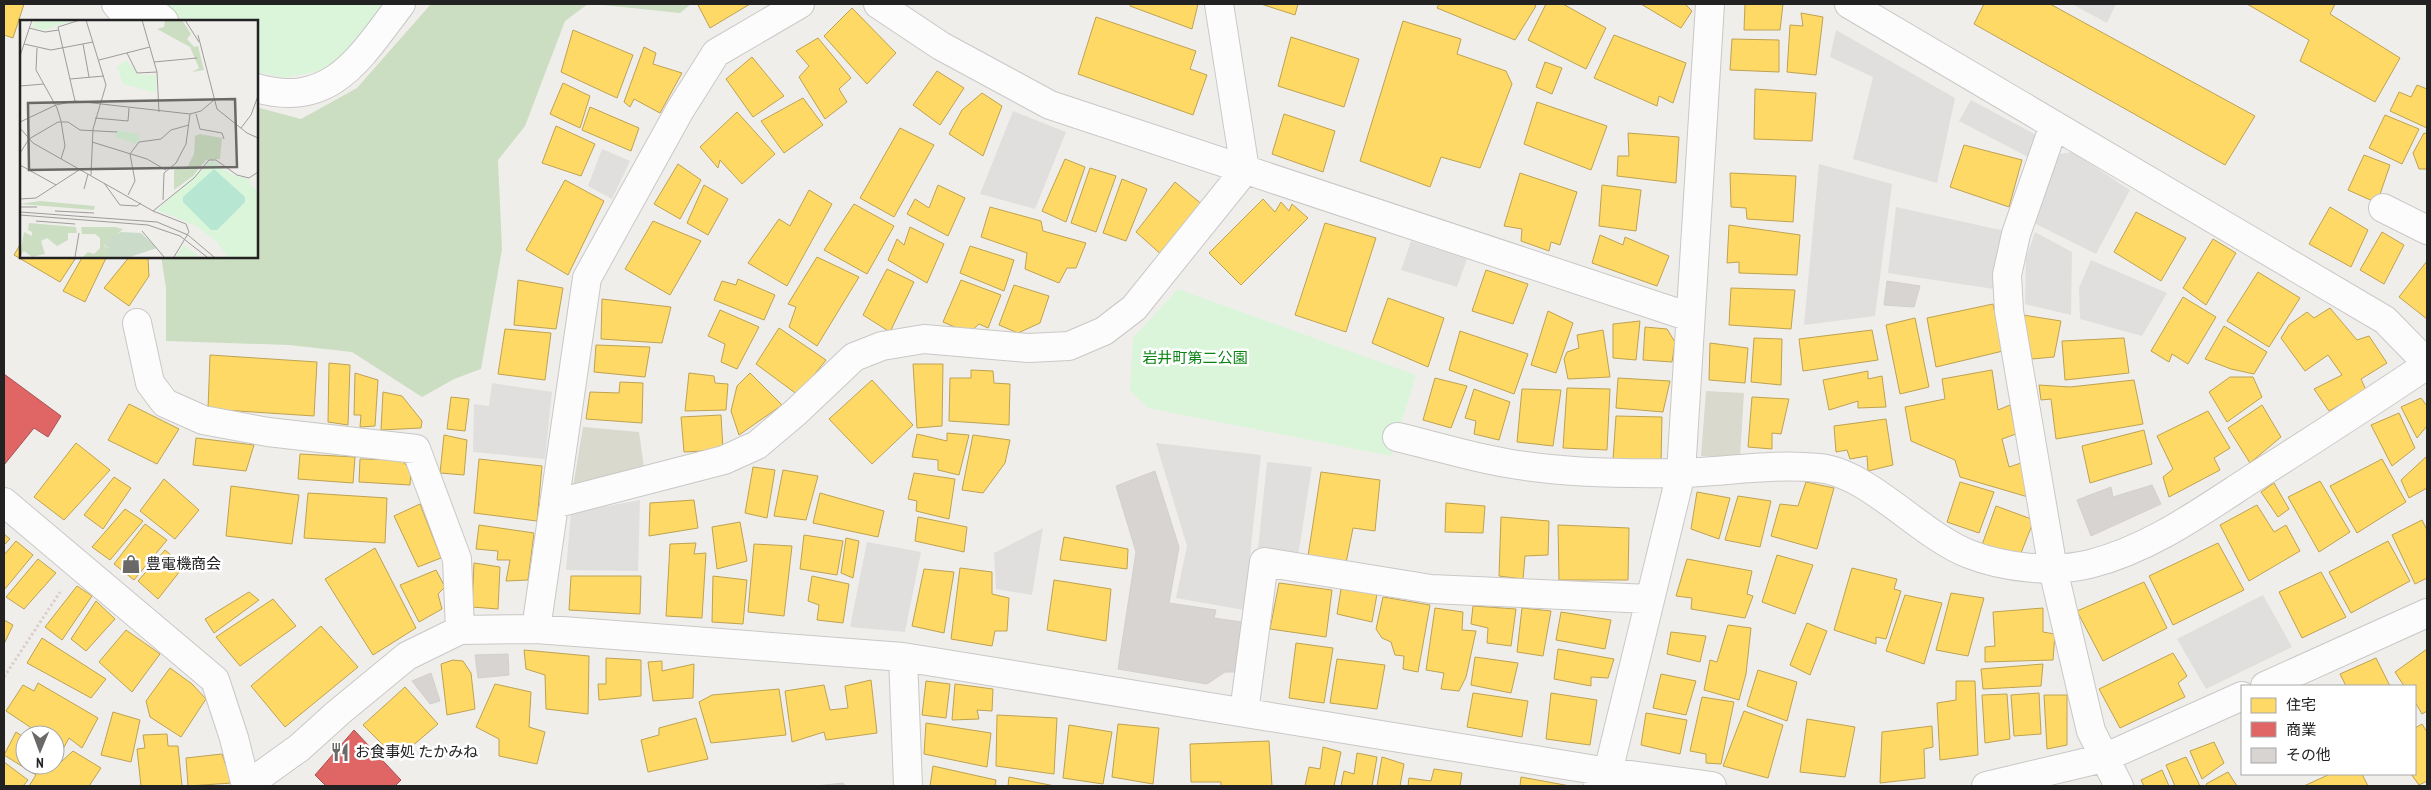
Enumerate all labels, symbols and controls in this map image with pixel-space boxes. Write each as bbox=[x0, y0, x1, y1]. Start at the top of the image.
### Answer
inset map bbox=[20, 20, 258, 258]
park label: 岩井町第二公園 bbox=[1142, 348, 1248, 367]
shop icon: 豊電機商会 bbox=[120, 553, 142, 575]
place label: 豊電機商会 bbox=[146, 554, 221, 573]
legend bbox=[2241, 685, 2416, 775]
text: 住宅 bbox=[2286, 695, 2316, 714]
text: 商業 bbox=[2286, 720, 2316, 739]
north arrow bbox=[15, 725, 65, 775]
restaurant icon: お食事処 たかみね bbox=[329, 741, 351, 763]
place label: お食事処 たかみね bbox=[355, 742, 478, 761]
text: その他 bbox=[2286, 745, 2331, 764]
text: N bbox=[36, 754, 44, 772]

